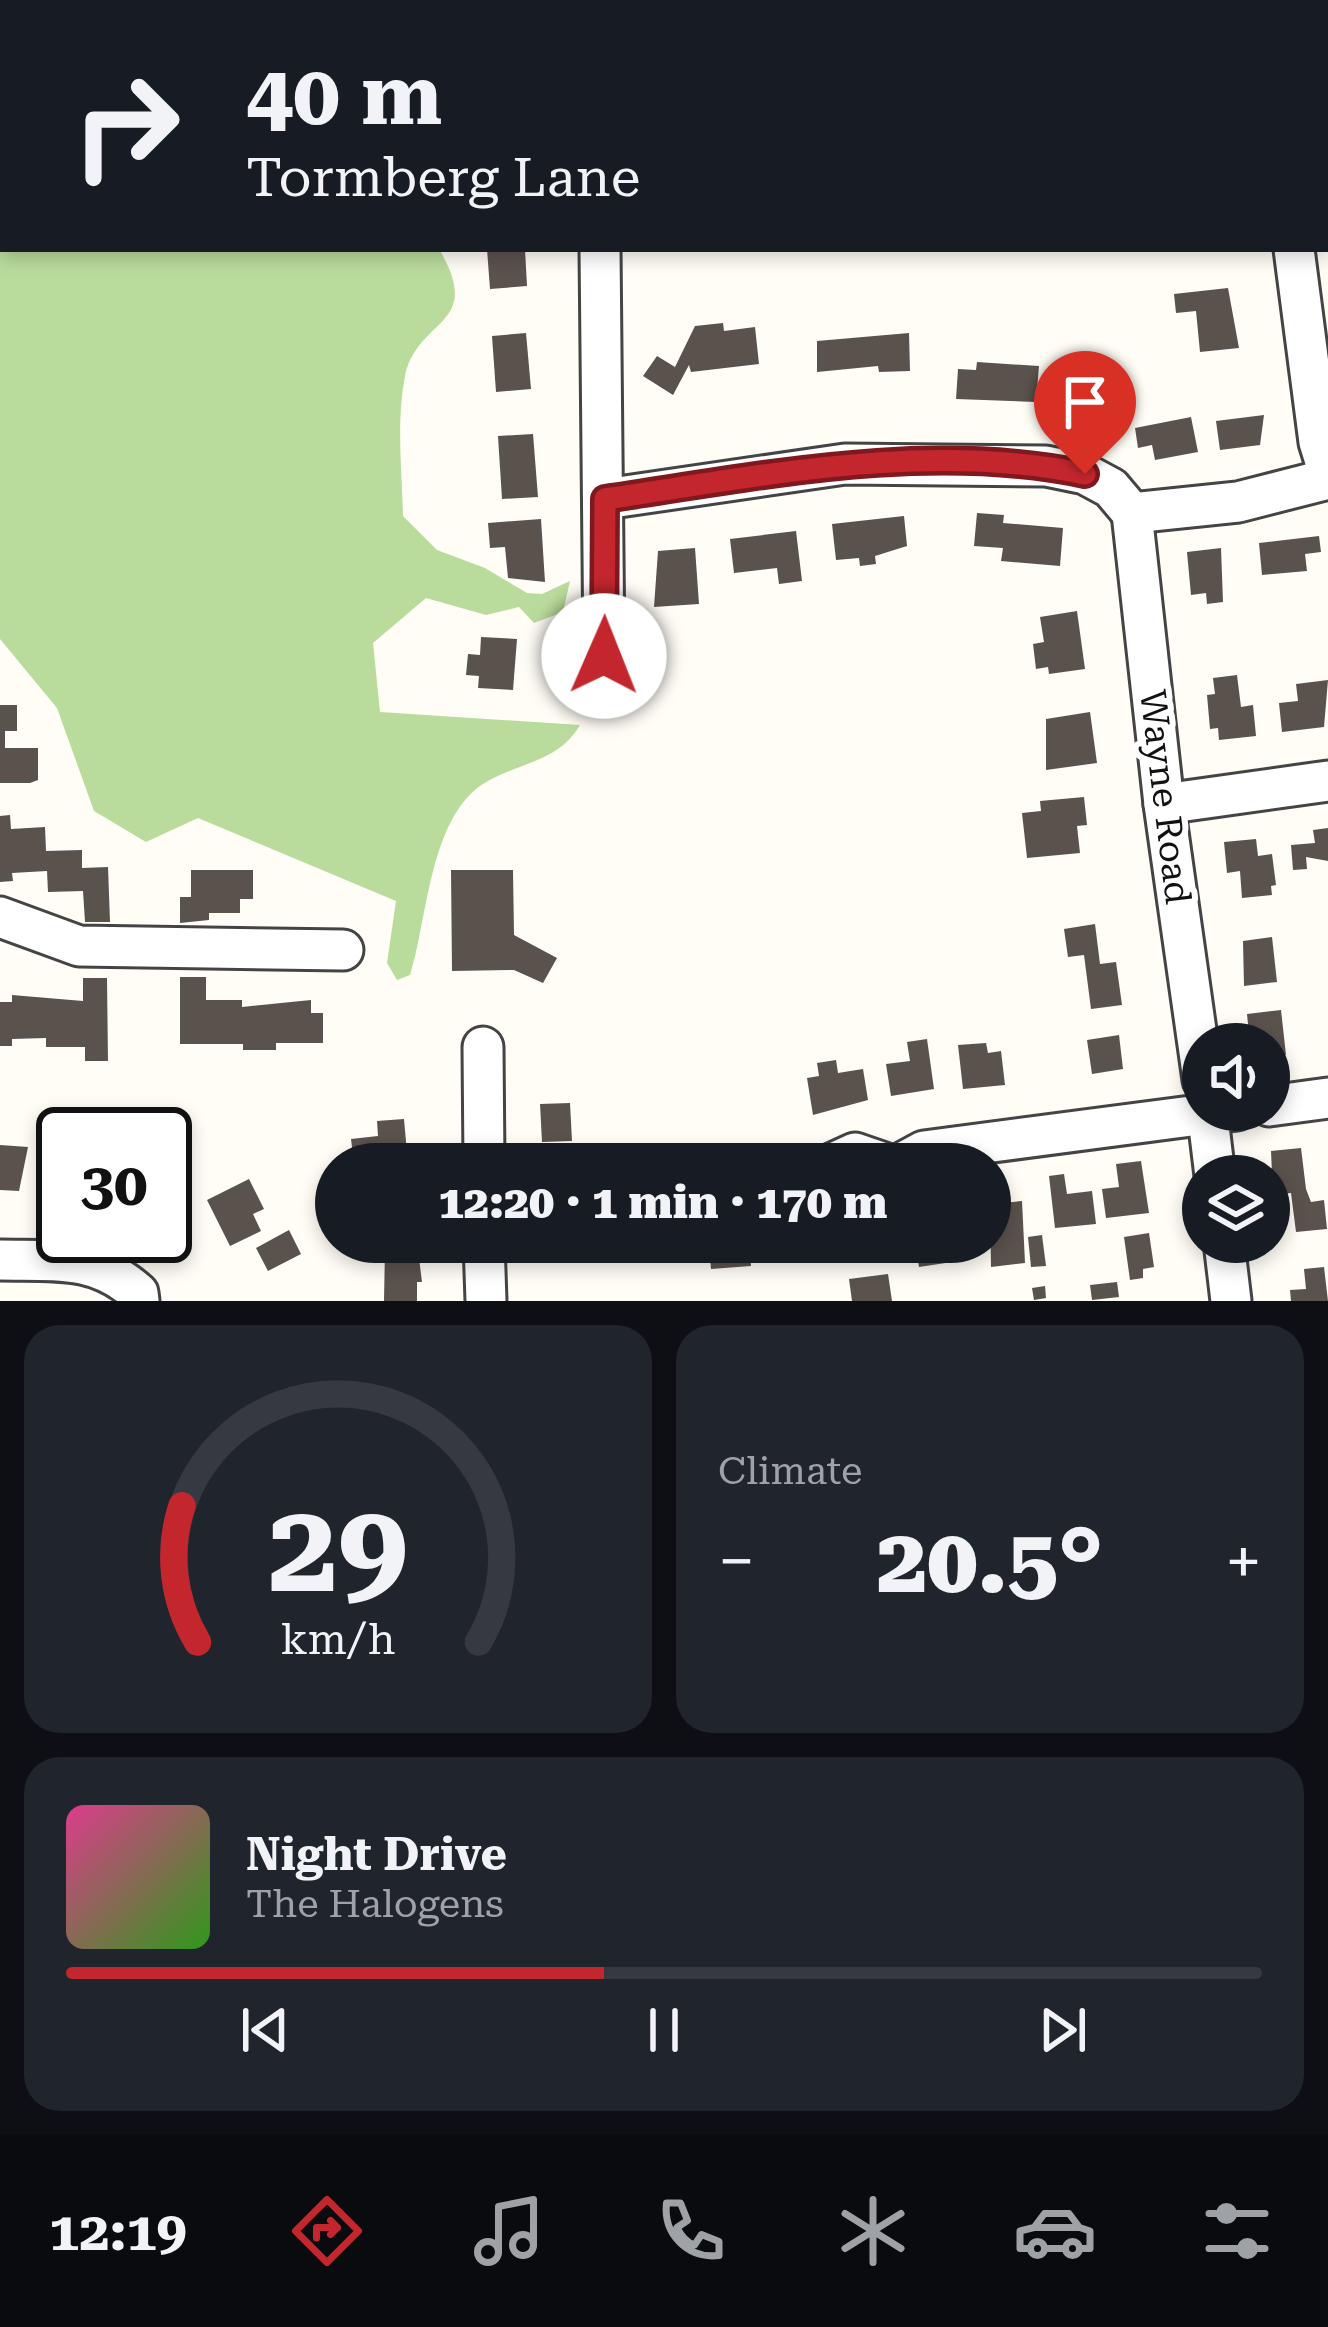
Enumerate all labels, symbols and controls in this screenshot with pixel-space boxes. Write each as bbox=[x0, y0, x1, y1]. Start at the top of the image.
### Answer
text: 40 m bbox=[246, 46, 442, 144]
icon: right bbox=[48, 48, 204, 204]
text: Tormberg Lane bbox=[246, 146, 640, 209]
pin bbox=[1034, 351, 1136, 474]
icon: arrive bbox=[1052, 369, 1118, 435]
position arrow bbox=[541, 593, 667, 719]
street label: Wayne Road bbox=[1131, 688, 1199, 906]
map controls bbox=[1182, 1023, 1290, 1263]
button: sound bbox=[1182, 1023, 1290, 1131]
speed limit sign: 30 bbox=[36, 1107, 192, 1263]
button: layers bbox=[1182, 1155, 1290, 1263]
text: 12:20 · 1 min · 170 m bbox=[439, 1176, 887, 1229]
text: Climate bbox=[718, 1448, 862, 1494]
text: 29 bbox=[268, 1475, 408, 1621]
text: 20.5° bbox=[877, 1509, 1103, 1614]
text: − bbox=[718, 1523, 755, 1600]
text: + bbox=[1225, 1523, 1262, 1600]
text: km/h bbox=[281, 1614, 395, 1664]
text: Night Drive bbox=[246, 1828, 507, 1881]
text: The Halogens bbox=[246, 1881, 504, 1927]
icon: previous bbox=[232, 1997, 298, 2063]
icon: pause bbox=[631, 1997, 697, 2063]
icon: next bbox=[1030, 1997, 1096, 2063]
icon: directions bbox=[285, 2189, 369, 2273]
icon: music bbox=[467, 2189, 551, 2273]
icon: phone bbox=[649, 2189, 733, 2273]
icon: climate bbox=[831, 2189, 915, 2273]
icon: car bbox=[1013, 2189, 1097, 2273]
icon: filters bbox=[1195, 2189, 1279, 2273]
text: 12:19 bbox=[49, 2200, 187, 2263]

